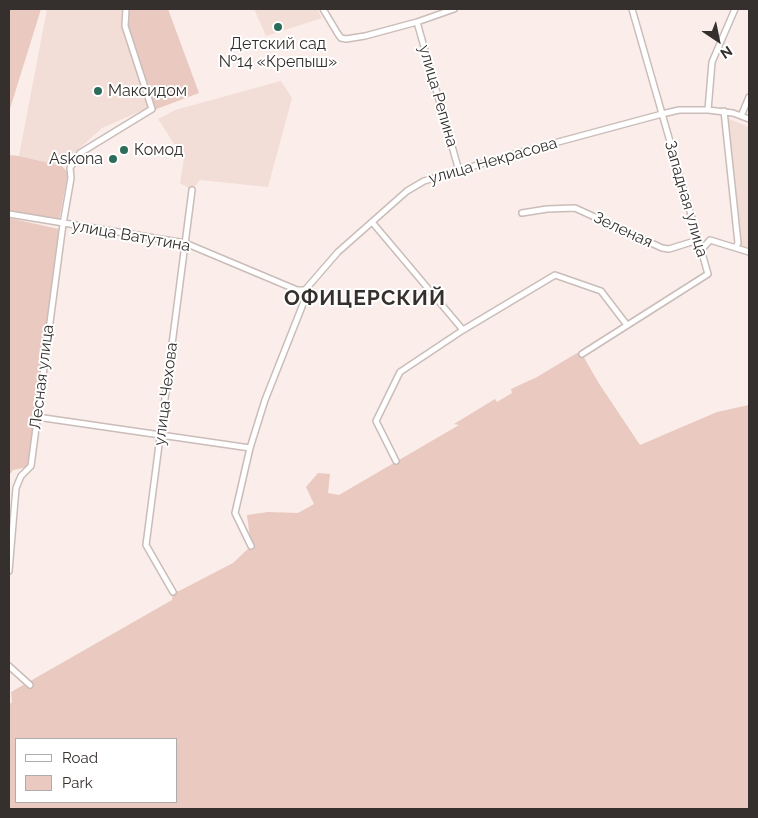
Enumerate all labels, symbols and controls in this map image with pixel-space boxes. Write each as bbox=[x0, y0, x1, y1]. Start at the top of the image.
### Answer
north arrow bbox=[693, 15, 743, 65]
marker: Детский сад №14 «Крепыш» bbox=[272, 21, 284, 33]
place label: Детский сад №14 «Крепыш» bbox=[219, 34, 337, 72]
street label: улица Репина bbox=[414, 43, 462, 149]
text: N bbox=[717, 43, 735, 62]
place label: Максидом bbox=[108, 81, 187, 101]
marker: Максидом bbox=[92, 85, 104, 97]
street label: улица Некрасова bbox=[427, 133, 559, 189]
street label: Западная улица bbox=[660, 139, 712, 259]
place label: Комод bbox=[134, 140, 183, 160]
marker: Комод bbox=[118, 144, 130, 156]
place label: Askona bbox=[49, 149, 103, 169]
marker: Askona bbox=[107, 153, 119, 165]
street label: Зеленая bbox=[590, 208, 656, 252]
street label: улица Ватутина bbox=[70, 216, 192, 256]
district label: ОФИЦЕРСКИЙ bbox=[283, 286, 447, 312]
street label: Лесная улица bbox=[26, 323, 58, 431]
street label: улица Чехова bbox=[150, 341, 182, 447]
legend bbox=[15, 738, 178, 803]
text: Road bbox=[62, 749, 98, 767]
text: Park bbox=[62, 774, 93, 792]

